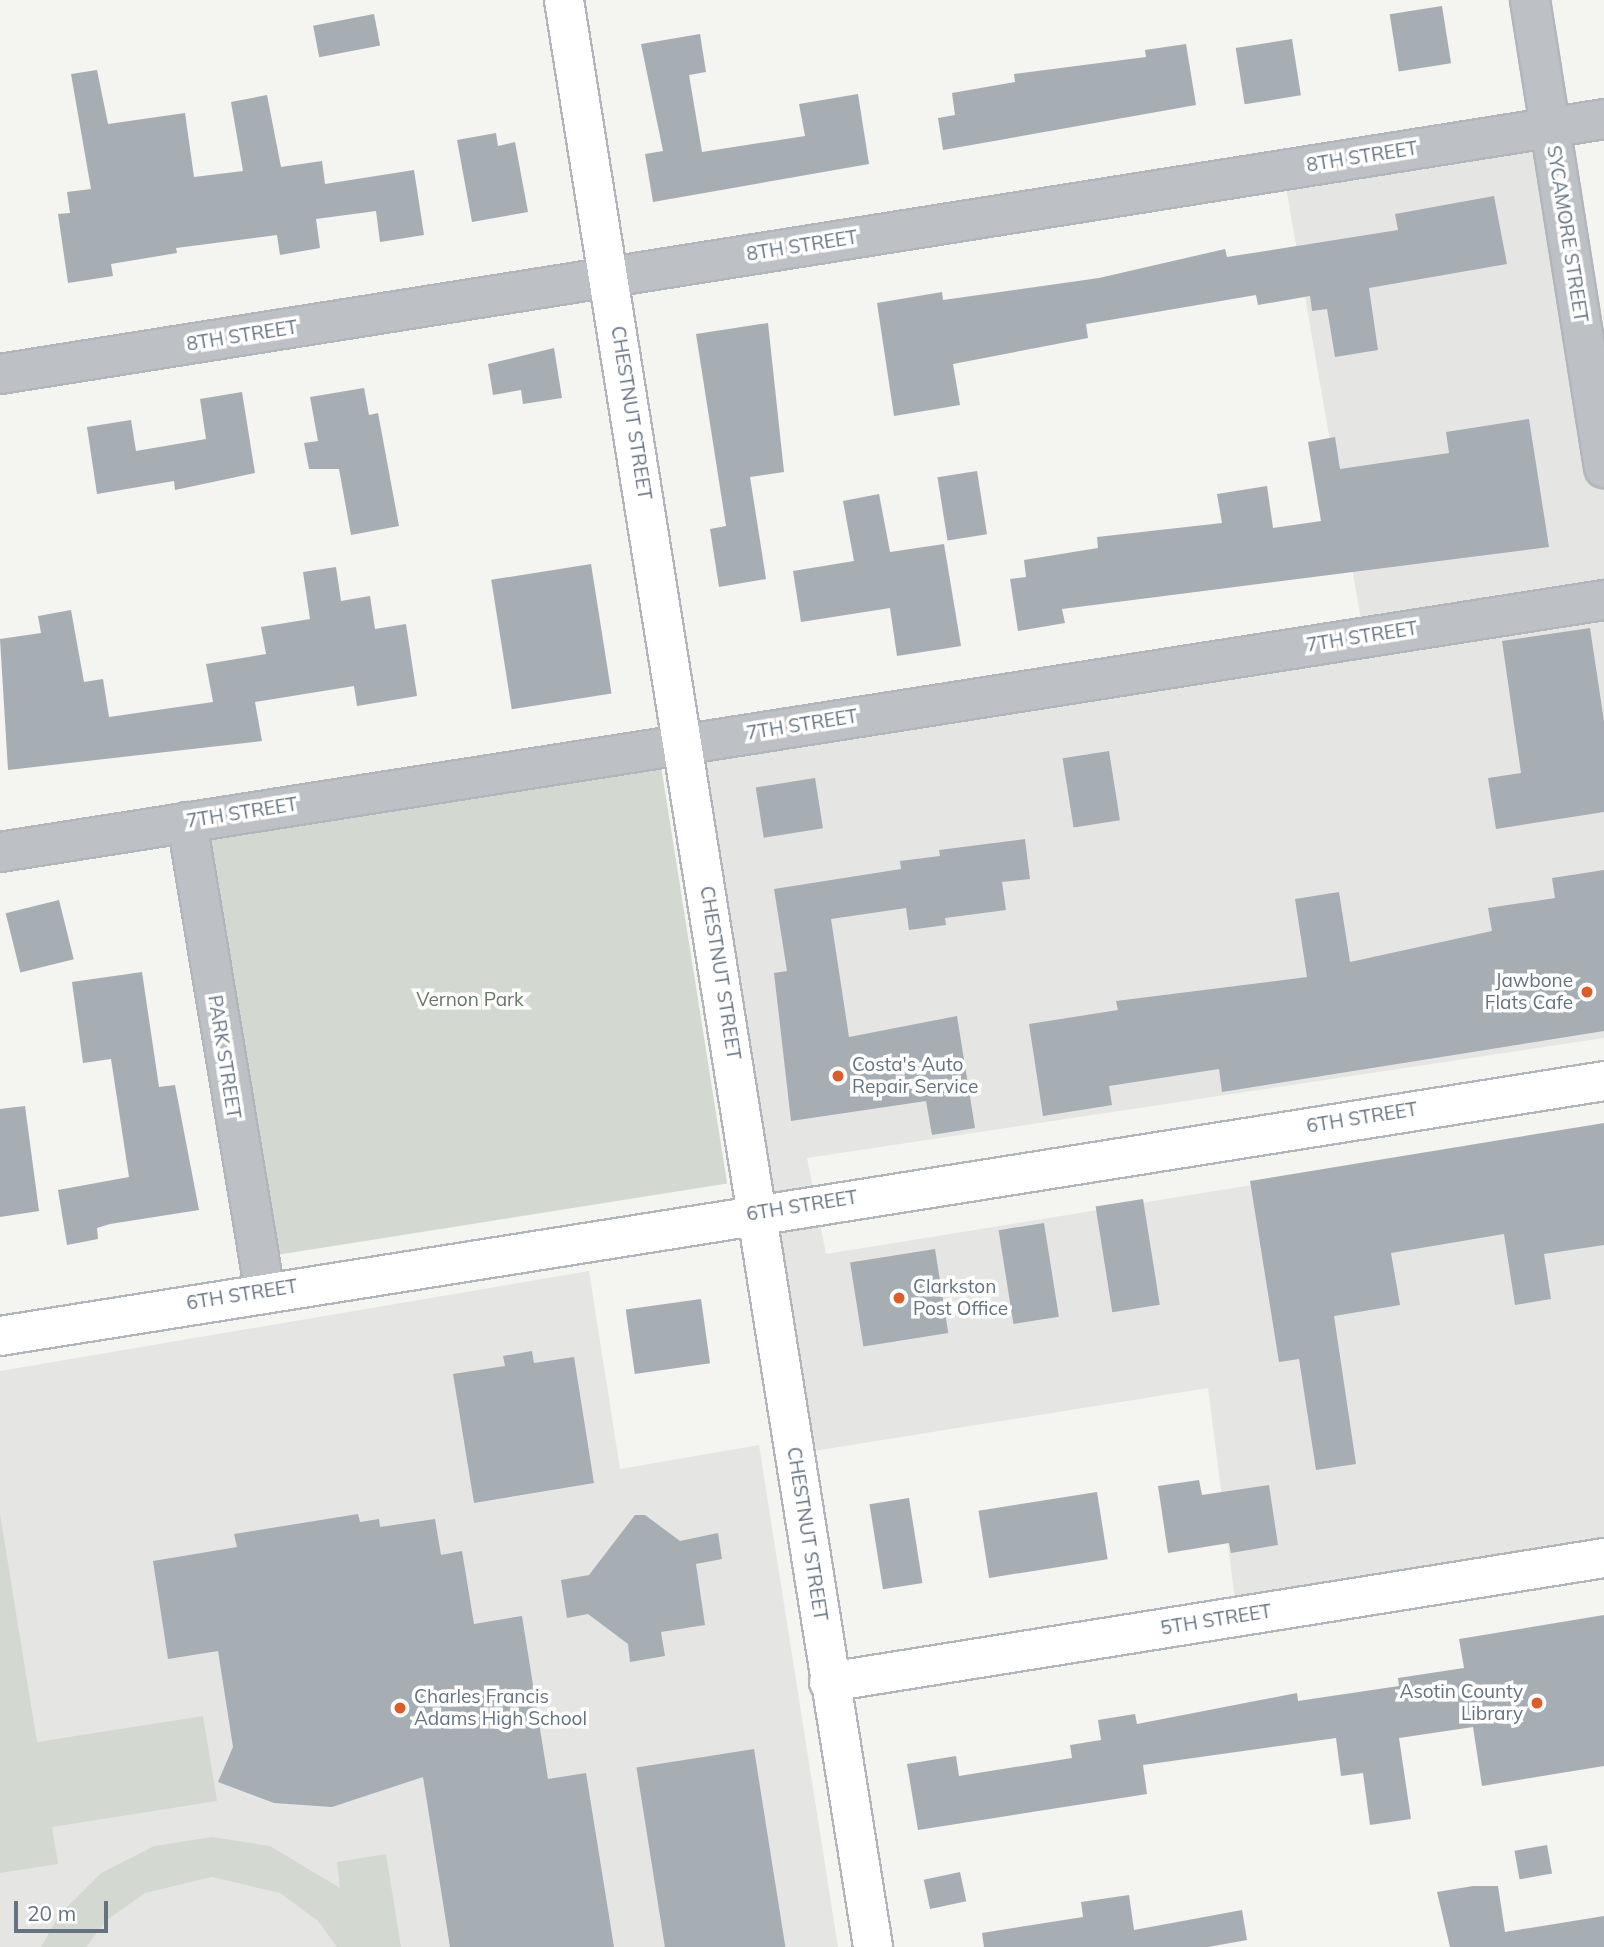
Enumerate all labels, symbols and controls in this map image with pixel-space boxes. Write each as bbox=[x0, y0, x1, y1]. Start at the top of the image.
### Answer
street label: 8TH STREET bbox=[1305, 137, 1419, 177]
street label: SYCAMORE STREET bbox=[1542, 144, 1592, 324]
street label: 8TH STREET bbox=[745, 226, 859, 266]
street label: 8TH STREET bbox=[185, 316, 299, 356]
street label: CHESTNUT STREET bbox=[606, 324, 656, 502]
street label: 7TH STREET bbox=[1305, 617, 1419, 657]
street label: 7TH STREET bbox=[745, 705, 859, 745]
street label: 7TH STREET bbox=[185, 793, 299, 833]
street label: CHESTNUT STREET bbox=[695, 884, 745, 1062]
place label: Jawbone Flats Cafe bbox=[1485, 970, 1573, 1014]
marker: Jawbone Flats Cafe bbox=[1579, 984, 1595, 1000]
park label: Vernon Park bbox=[416, 989, 524, 1011]
street label: PARK STREET bbox=[203, 994, 245, 1120]
place label: Costa's Auto Repair Service bbox=[852, 1054, 978, 1098]
marker: Costa's Auto Repair Service bbox=[830, 1068, 846, 1084]
street label: 6TH STREET bbox=[1305, 1098, 1419, 1138]
street label: 6TH STREET bbox=[745, 1186, 859, 1226]
street label: 6TH STREET bbox=[185, 1275, 299, 1315]
place label: Clarkston Post Office bbox=[913, 1276, 1008, 1320]
marker: Clarkston Post Office bbox=[891, 1290, 907, 1306]
street label: CHESTNUT STREET bbox=[782, 1445, 832, 1623]
street label: 5TH STREET bbox=[1159, 1600, 1273, 1640]
place label: Asotin County Library bbox=[1400, 1681, 1523, 1725]
place label: Charles Francis Adams High School bbox=[414, 1686, 587, 1730]
marker: Asotin County Library bbox=[1529, 1695, 1545, 1711]
marker: Charles Francis Adams High School bbox=[392, 1700, 408, 1716]
scale bar bbox=[18, 1888, 112, 1932]
text: 20 m bbox=[27, 1900, 76, 1926]

